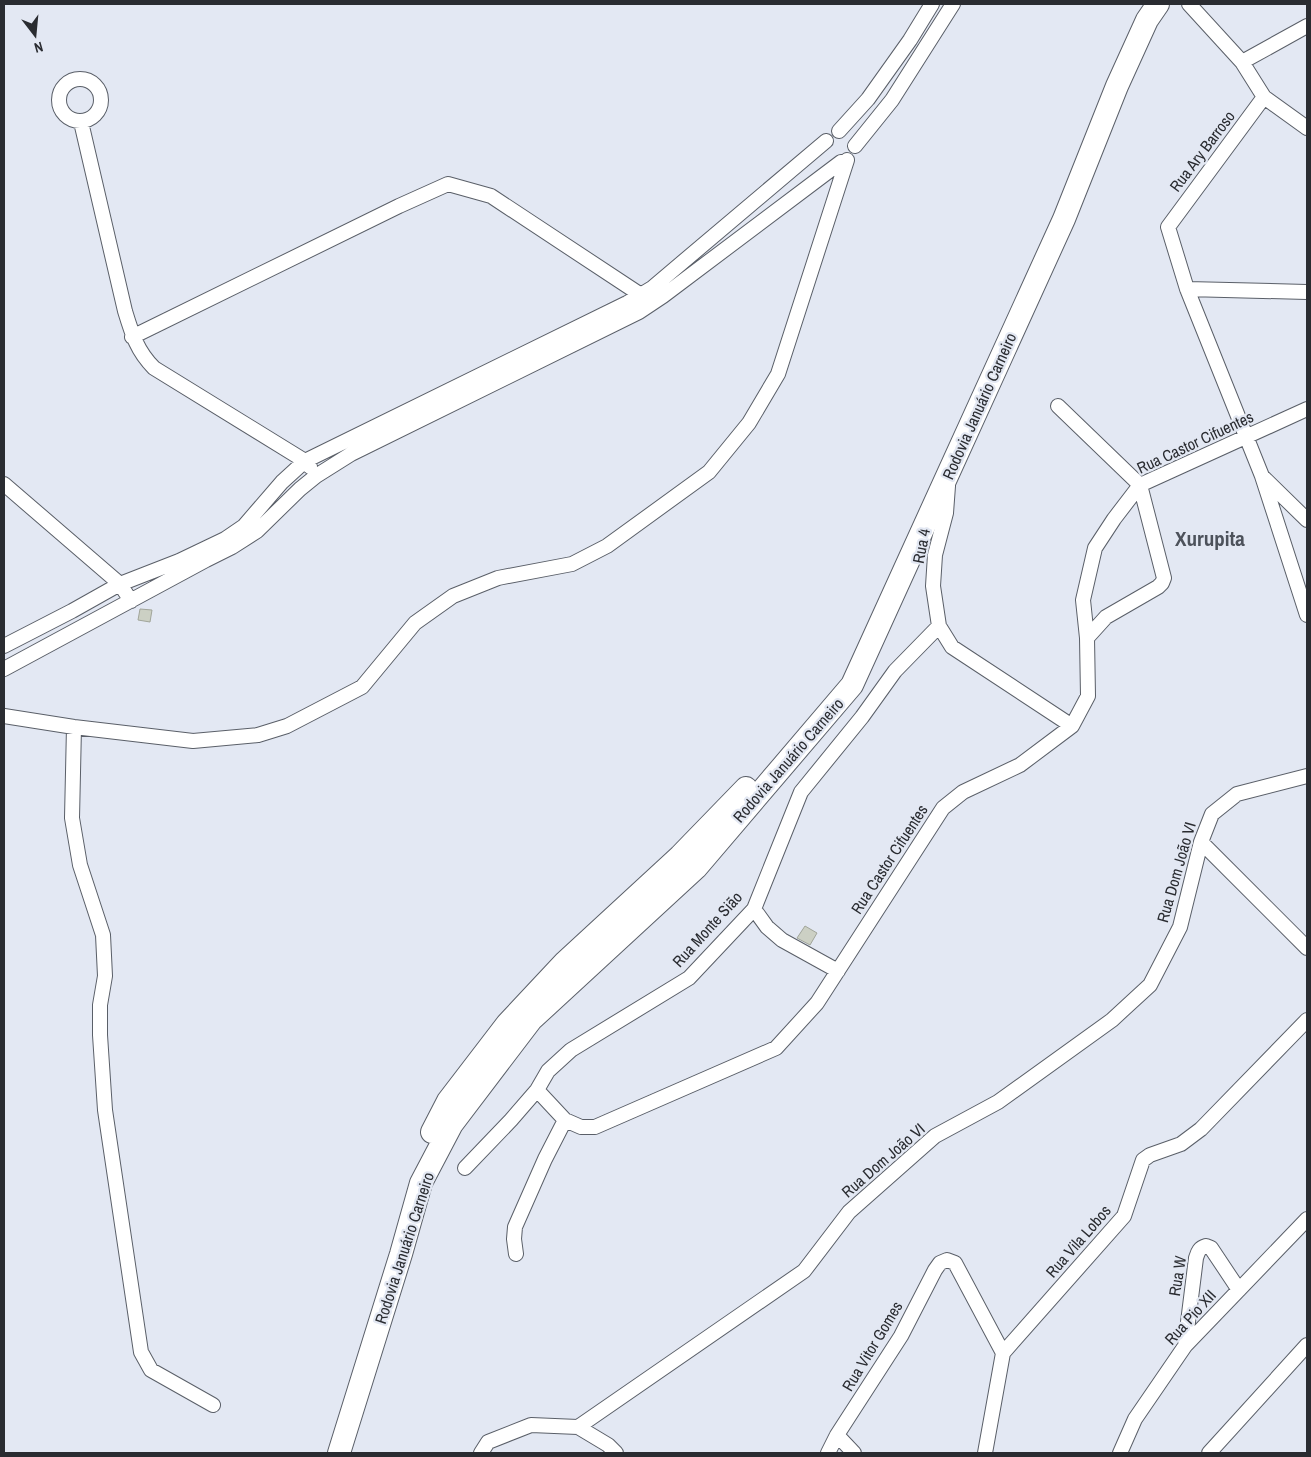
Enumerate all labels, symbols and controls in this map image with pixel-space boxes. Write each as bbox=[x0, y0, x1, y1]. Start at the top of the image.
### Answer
north arrow bbox=[10, 10, 60, 60]
text: N bbox=[32, 38, 45, 57]
street label: Rua Ary Barroso bbox=[1164, 106, 1240, 196]
street label: Rodovia Januário Carneiro bbox=[937, 329, 1021, 483]
street label: Rua Castor Cifuentes bbox=[1133, 405, 1257, 479]
district label: Xurupita bbox=[1175, 524, 1245, 553]
street label: Rua 4 bbox=[907, 527, 935, 565]
street label: Rodovia Januário Carneiro bbox=[728, 693, 848, 827]
street label: Rua Castor Cifuentes bbox=[845, 800, 933, 918]
street label: Rua Dom João VI bbox=[1151, 819, 1201, 925]
street label: Rua Monte Sião bbox=[667, 886, 747, 972]
street label: Rua Dom João VI bbox=[837, 1118, 929, 1202]
street label: Rodovia Januário Carneiro bbox=[369, 1169, 439, 1327]
street label: Rua Vila Lobos bbox=[1040, 1200, 1116, 1282]
street label: Rua W bbox=[1163, 1254, 1191, 1298]
street label: Rua Pio XII bbox=[1159, 1285, 1221, 1349]
street label: Rua Vitor Gomes bbox=[837, 1297, 907, 1395]

